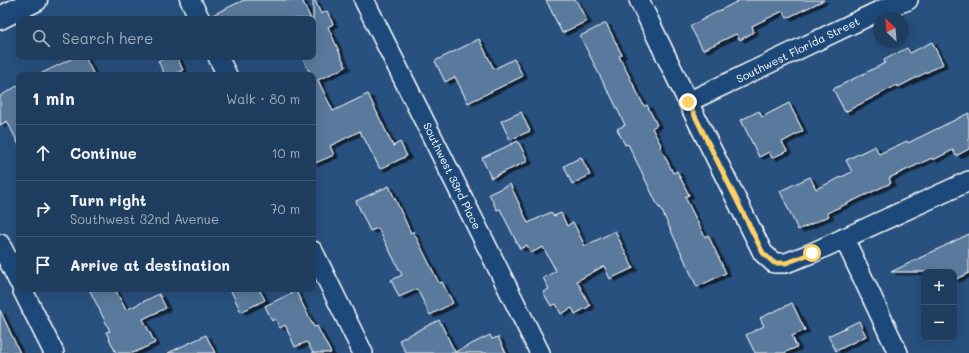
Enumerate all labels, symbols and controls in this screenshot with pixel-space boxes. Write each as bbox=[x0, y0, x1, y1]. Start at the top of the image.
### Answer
north arrow bbox=[873, 12, 909, 48]
street label: Southwest Florida Street bbox=[734, 13, 862, 86]
search box bbox=[16, 16, 316, 60]
icon: search bbox=[30, 27, 52, 49]
text: Search here bbox=[62, 28, 153, 48]
text: 1 min bbox=[32, 87, 75, 109]
text: Walk · 80 m bbox=[226, 90, 300, 107]
route end bbox=[679, 93, 697, 111]
street label: Southwest 33rd Place bbox=[420, 120, 485, 232]
icon: ahead bbox=[32, 142, 54, 164]
text: Continue bbox=[70, 143, 137, 163]
text: 10 m bbox=[272, 144, 300, 161]
text: Turn right bbox=[70, 190, 147, 210]
icon: right bbox=[32, 198, 54, 220]
text: 70 m bbox=[270, 200, 300, 217]
text: Southwest 32nd Avenue bbox=[70, 210, 219, 227]
route start bbox=[803, 244, 821, 262]
icon: arrive bbox=[32, 254, 54, 276]
text: Arrive at destination bbox=[70, 255, 230, 275]
map controls bbox=[921, 269, 957, 341]
button: + bbox=[921, 269, 957, 305]
button: − bbox=[921, 305, 957, 341]

